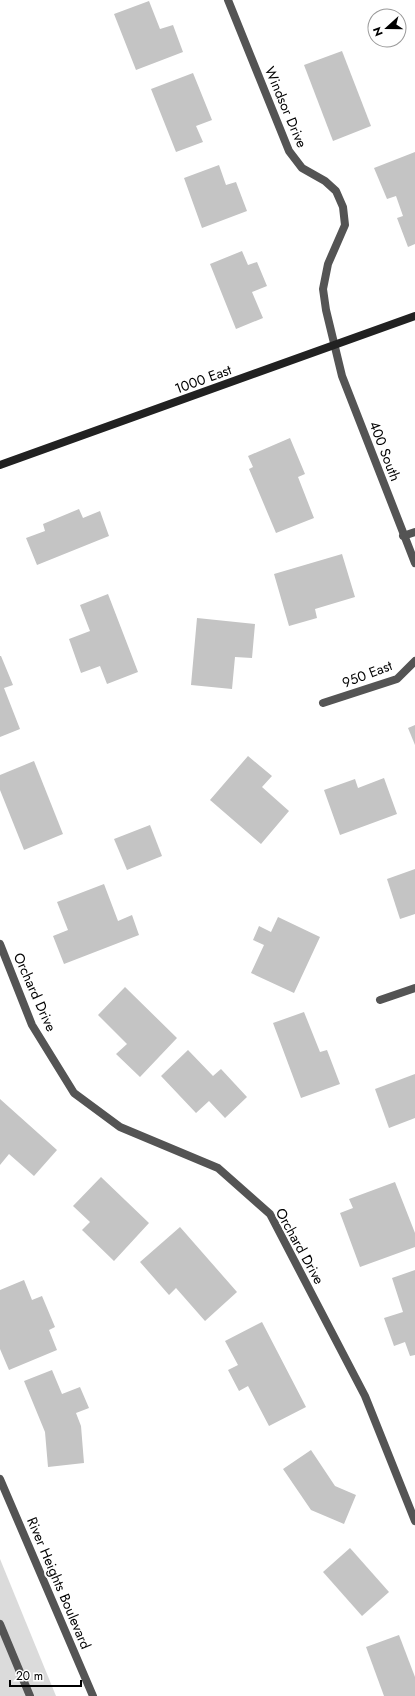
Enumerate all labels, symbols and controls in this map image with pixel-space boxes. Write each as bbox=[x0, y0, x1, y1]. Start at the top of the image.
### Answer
north arrow bbox=[367, 8, 407, 48]
text: N bbox=[369, 25, 387, 39]
street label: Windsor Drive bbox=[260, 63, 312, 151]
street label: 1000 East bbox=[172, 359, 235, 399]
street label: 400 South bbox=[364, 418, 406, 484]
street label: 950 East bbox=[339, 655, 395, 693]
street label: Orchard Drive bbox=[9, 949, 61, 1035]
street label: Orchard Drive bbox=[271, 1204, 329, 1288]
street label: River Heights Boulevard bbox=[22, 1514, 96, 1652]
scale bar bbox=[10, 1662, 81, 1688]
text: 20 m bbox=[16, 1667, 43, 1685]

